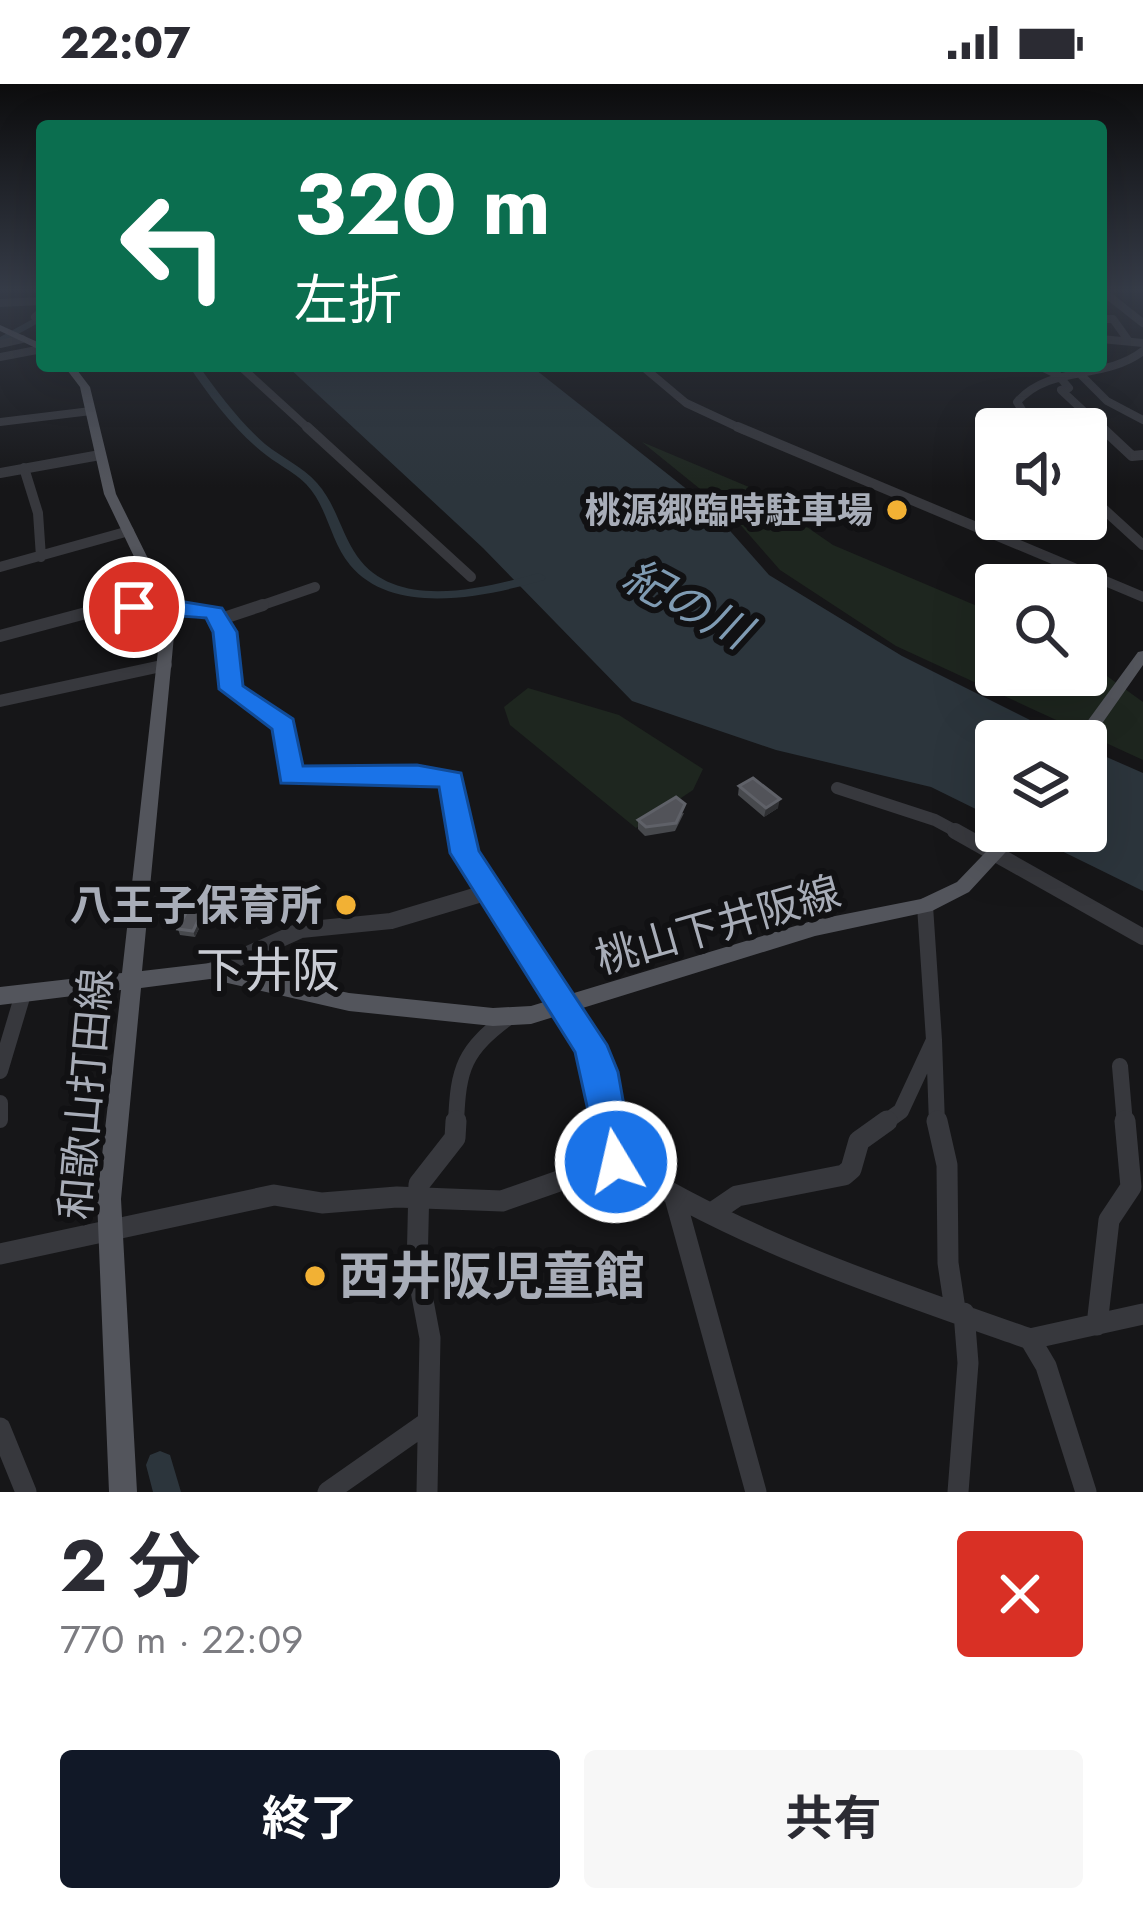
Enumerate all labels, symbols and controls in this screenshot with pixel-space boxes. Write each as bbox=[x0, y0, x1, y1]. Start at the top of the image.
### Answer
text: 22:07 bbox=[60, 10, 190, 75]
text: 320 m bbox=[294, 144, 551, 266]
icon: left bbox=[96, 168, 252, 324]
text: 左折 bbox=[294, 261, 402, 339]
map controls bbox=[975, 408, 1107, 852]
button: sound bbox=[975, 408, 1107, 540]
place label: 桃源郷臨時駐車場 bbox=[585, 484, 873, 536]
marker: 桃源郷臨時駐車場 bbox=[884, 497, 910, 523]
water label: 紀の川 bbox=[612, 544, 765, 666]
pin bbox=[83, 556, 185, 658]
button: search bbox=[975, 564, 1107, 696]
icon: arrive bbox=[101, 574, 167, 640]
button: layers bbox=[975, 720, 1107, 852]
street label: 桃山下井阪線 bbox=[588, 861, 848, 989]
place label: 八王子保育所 bbox=[70, 875, 322, 936]
marker: 八王子保育所 bbox=[333, 892, 359, 918]
district label: 下井阪 bbox=[196, 936, 340, 1005]
street label: 和歌山打田線 bbox=[45, 966, 127, 1222]
position arrow bbox=[553, 1099, 679, 1225]
place label: 西井阪児童館 bbox=[339, 1239, 645, 1313]
marker: 西井阪児童館 bbox=[302, 1263, 328, 1289]
text: 2 分 bbox=[60, 1514, 201, 1618]
button: close bbox=[957, 1531, 1083, 1657]
text: 770 m · 22:09 bbox=[60, 1611, 304, 1668]
button: 終了 bbox=[60, 1750, 560, 1888]
button: 共有 bbox=[584, 1750, 1083, 1888]

